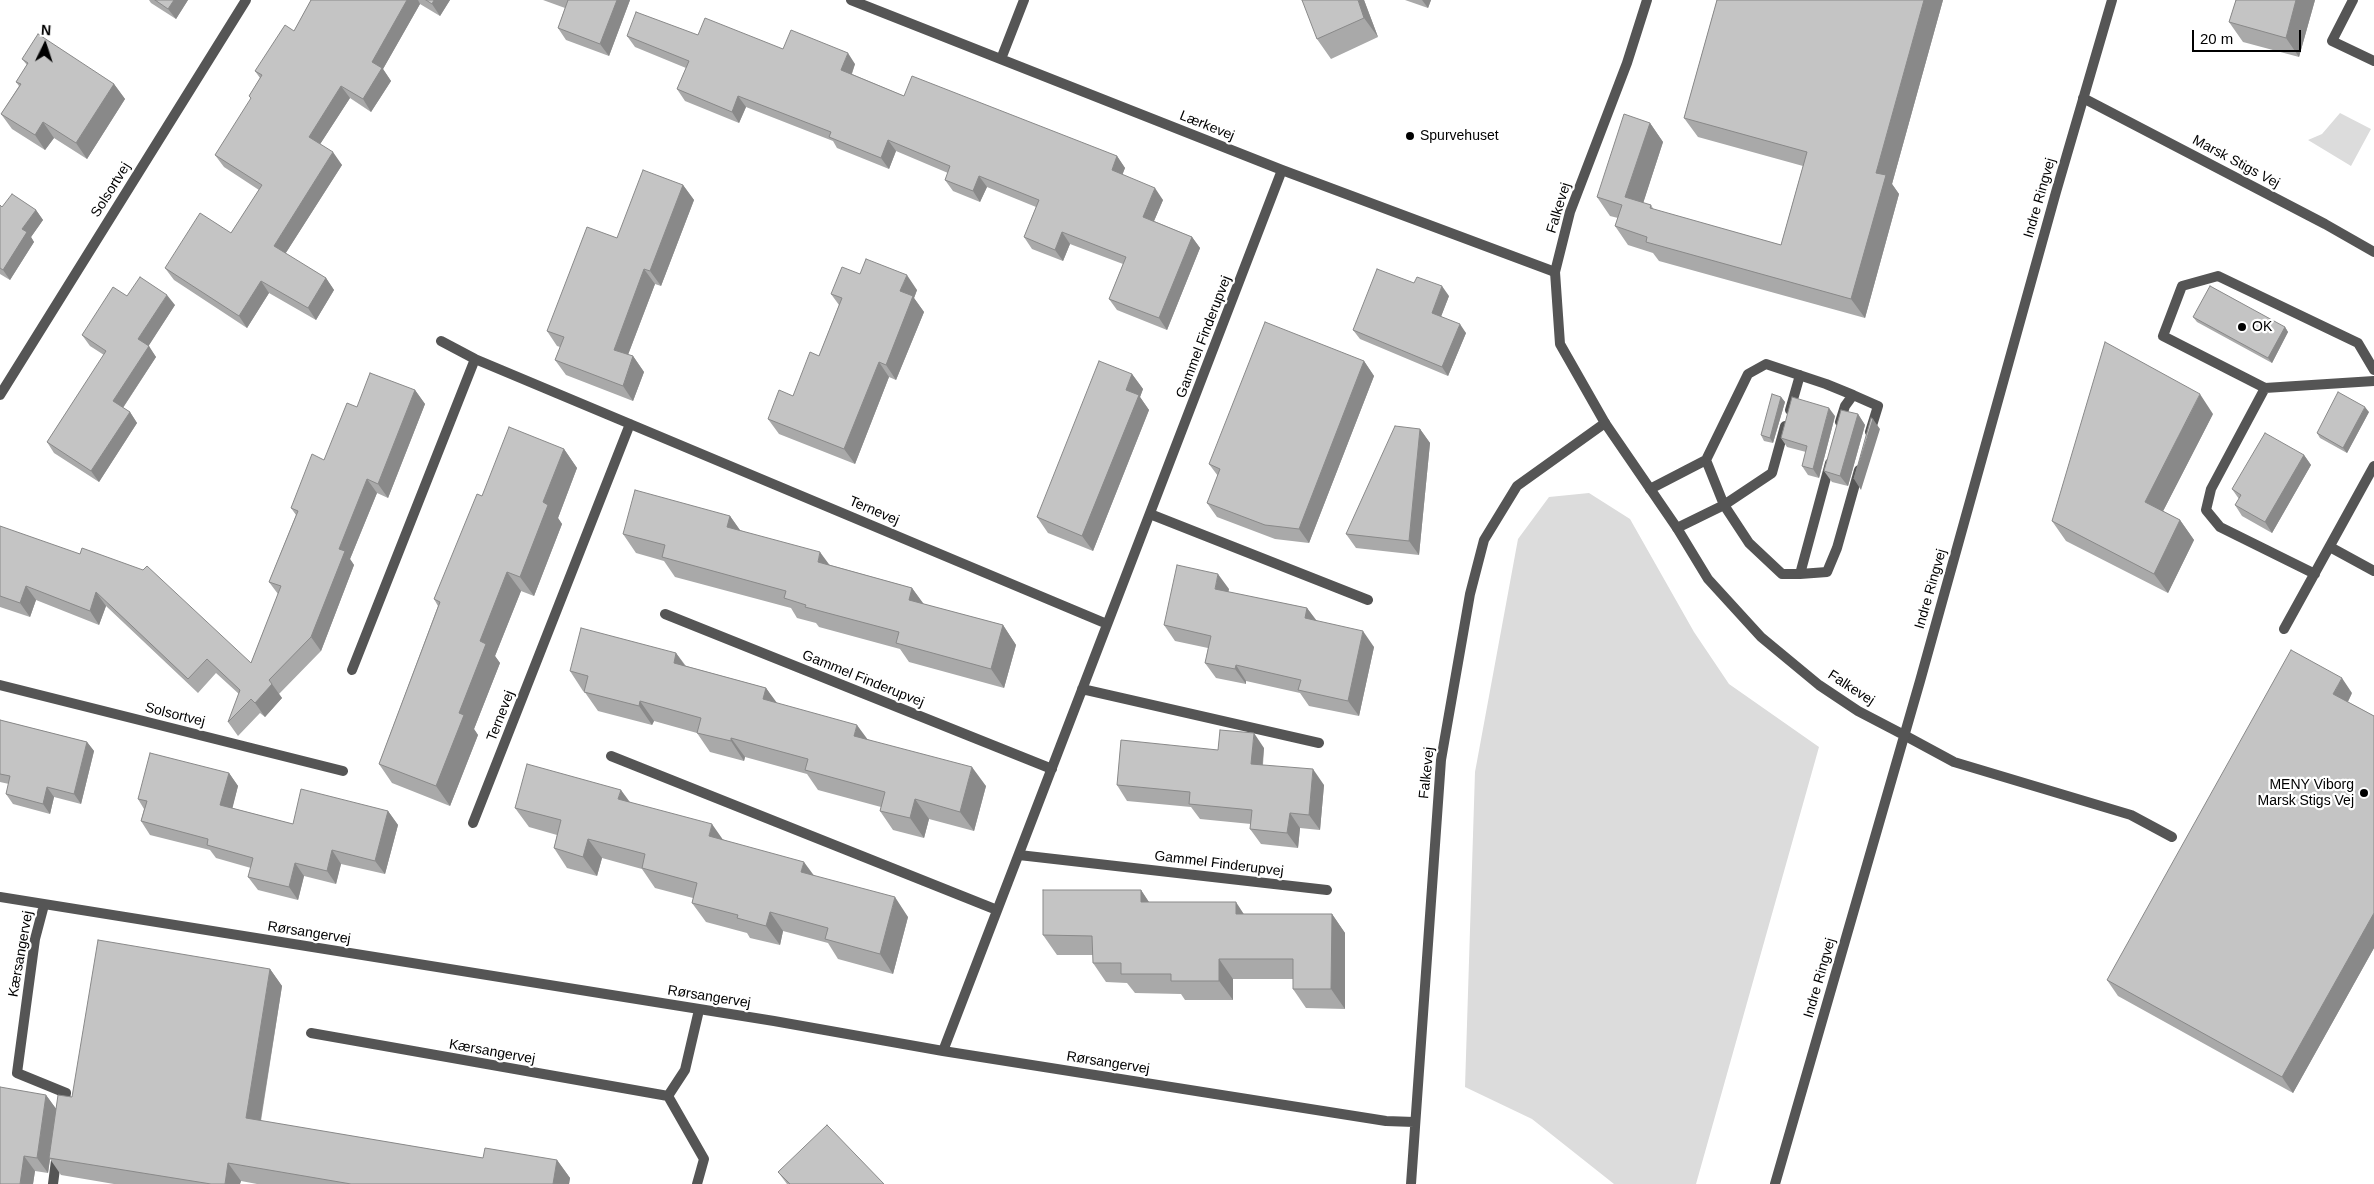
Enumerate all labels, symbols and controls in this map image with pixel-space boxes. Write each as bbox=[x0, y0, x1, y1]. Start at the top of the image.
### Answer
north arrow bbox=[20, 20, 70, 70]
scale bar bbox=[2194, 20, 2303, 52]
text: N bbox=[40, 22, 52, 38]
text: 20 m bbox=[2200, 30, 2233, 47]
street label: Lærkevej bbox=[1177, 107, 1237, 145]
place label: Spurvehuset bbox=[1420, 128, 1499, 144]
marker: Spurvehuset bbox=[1404, 130, 1416, 142]
street label: Marsk Stigs Vej bbox=[2189, 132, 2283, 192]
street label: Indre Ringvej bbox=[2021, 156, 2059, 240]
street label: Solsortvej bbox=[88, 159, 134, 221]
street label: Falkevej bbox=[1543, 181, 1575, 235]
street label: Gammel Finderupvej bbox=[1173, 273, 1235, 401]
place label: OK bbox=[2252, 319, 2272, 335]
marker: OK bbox=[2236, 321, 2248, 333]
street label: Ternevej bbox=[846, 493, 902, 529]
street label: Indre Ringvej bbox=[1912, 547, 1950, 631]
street label: Gammel Finderupvej bbox=[800, 647, 926, 711]
street label: Falkevej bbox=[1825, 667, 1877, 709]
street label: Ternevej bbox=[484, 688, 518, 744]
street label: Solsortvej bbox=[143, 699, 207, 731]
street label: Falkevej bbox=[1416, 746, 1438, 800]
place label: MENY Viborg Marsk Stigs Vej bbox=[2258, 777, 2354, 810]
marker: MENY Viborg Marsk Stigs Vej bbox=[2358, 787, 2370, 799]
street label: Gammel Finderupvej bbox=[1153, 848, 1285, 880]
street label: Kærsangervej bbox=[5, 910, 37, 998]
street label: Rørsangervej bbox=[266, 918, 352, 948]
street label: Indre Ringvej bbox=[1801, 936, 1839, 1020]
street label: Rørsangervej bbox=[666, 982, 752, 1012]
street label: Kærsangervej bbox=[448, 1036, 536, 1068]
street label: Rørsangervej bbox=[1065, 1048, 1151, 1078]

